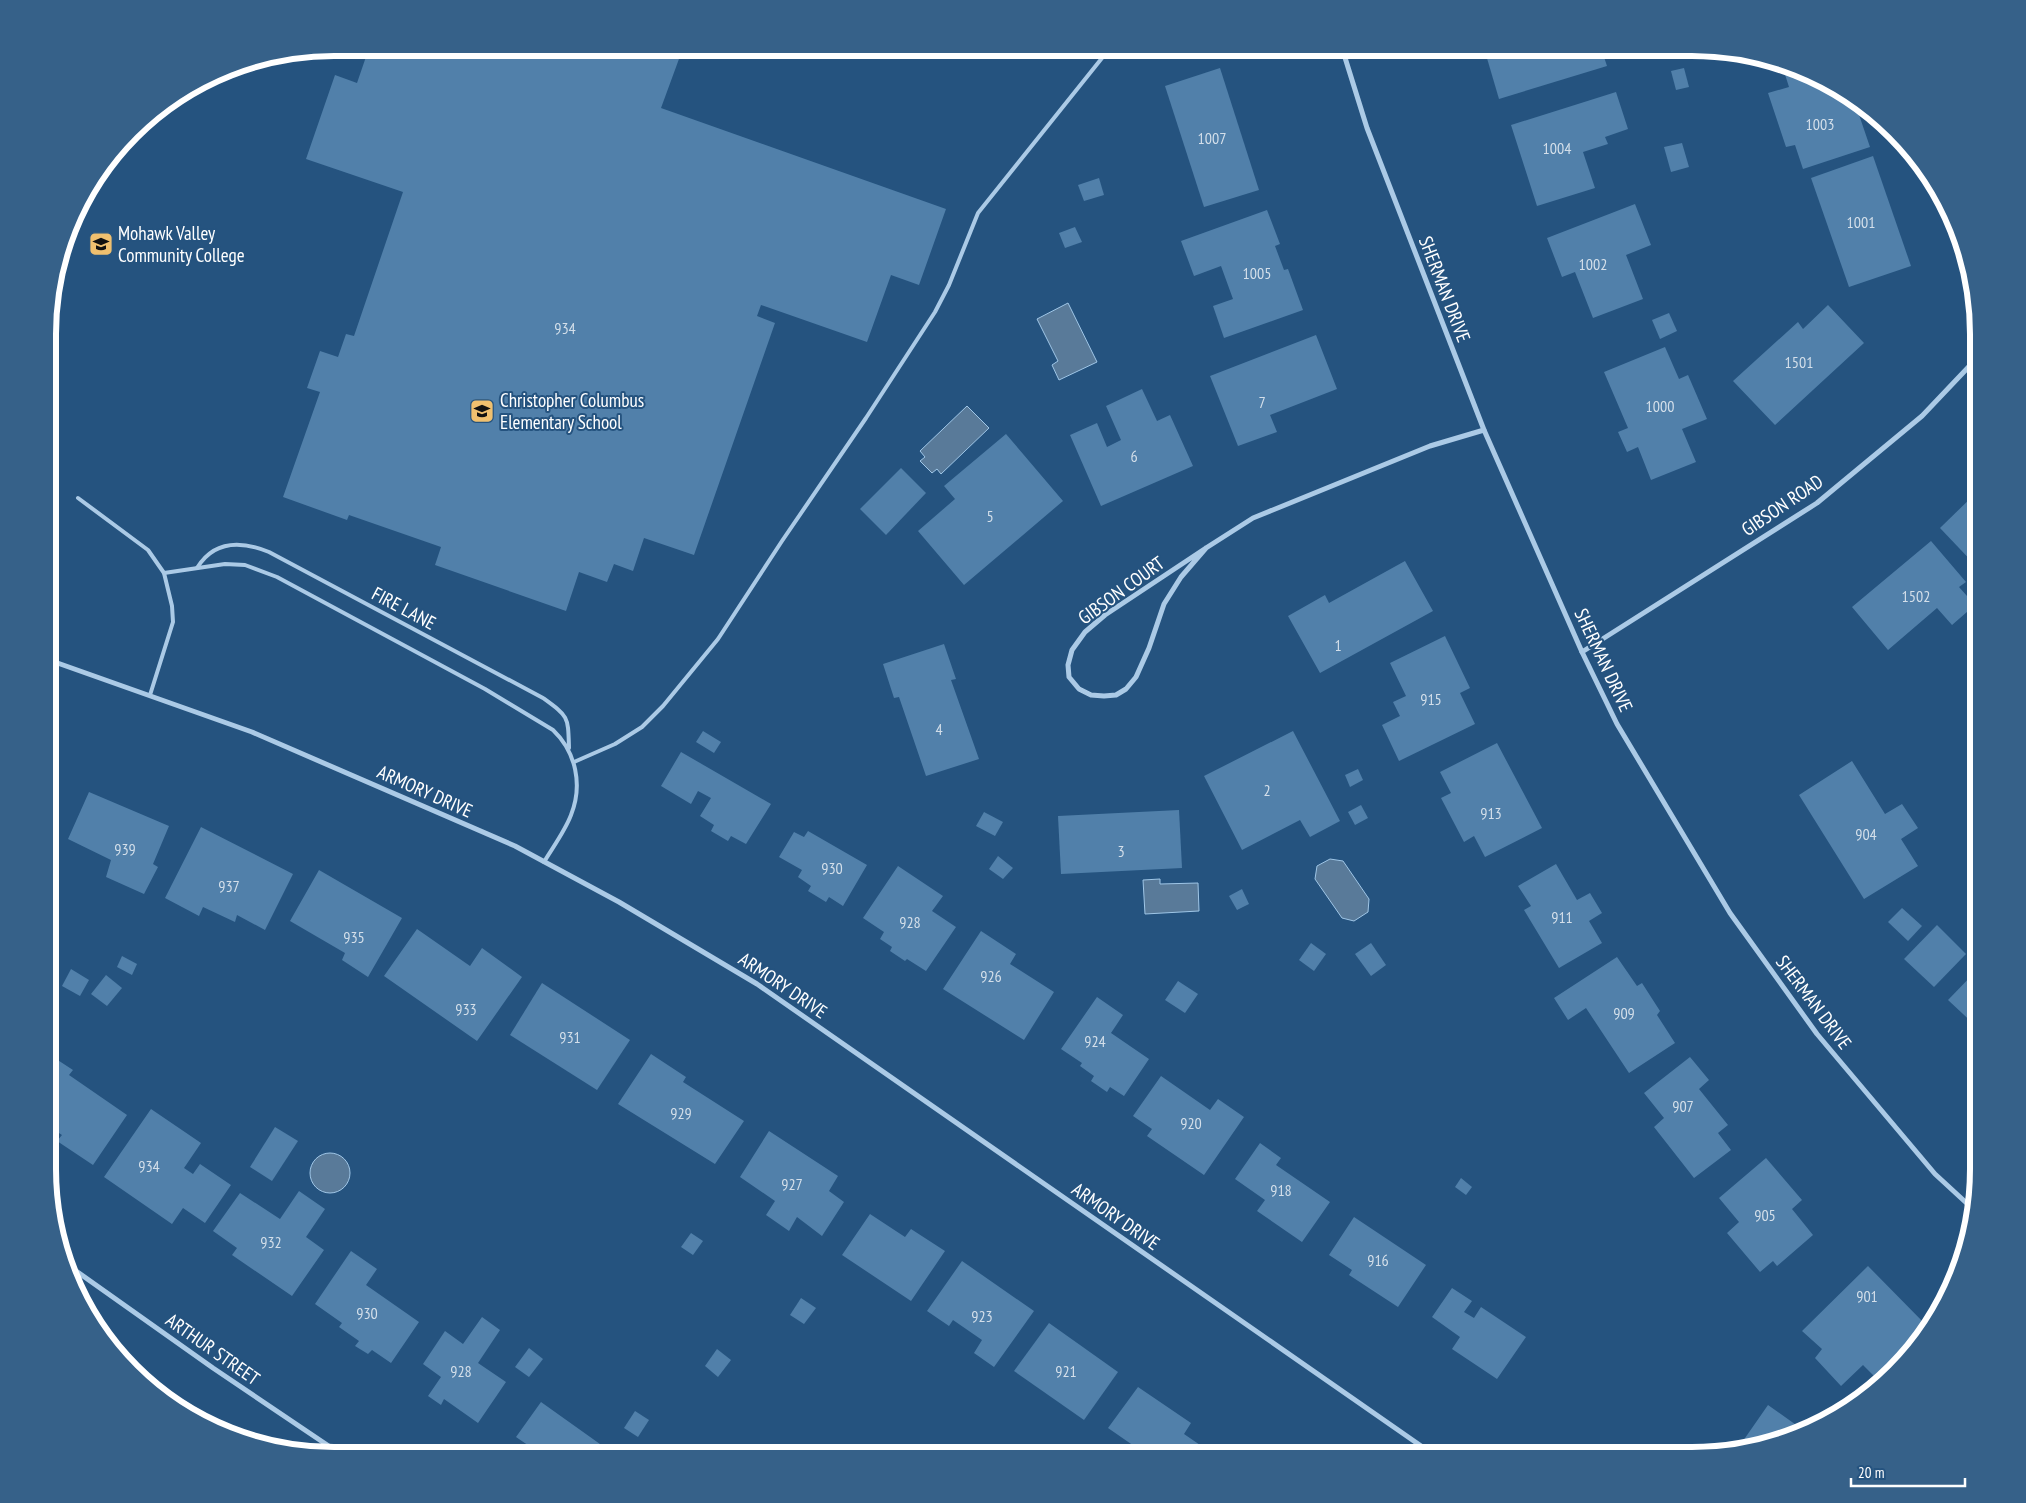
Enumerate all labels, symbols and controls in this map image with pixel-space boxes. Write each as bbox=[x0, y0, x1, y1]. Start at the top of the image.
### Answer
house number: 1003 bbox=[1806, 114, 1834, 134]
house number: 1007 bbox=[1198, 128, 1226, 148]
house number: 1004 bbox=[1543, 138, 1571, 158]
house number: 1001 bbox=[1847, 212, 1875, 232]
place label: Mohawk Valley Community College bbox=[118, 221, 245, 267]
school or university icon: Mohawk Valley Community College bbox=[88, 231, 114, 257]
street label: SHERMAN DRIVE bbox=[1414, 233, 1476, 345]
house number: 1002 bbox=[1579, 254, 1607, 274]
house number: 1005 bbox=[1243, 263, 1271, 283]
house number: 934 bbox=[554, 318, 576, 338]
house number: 1501 bbox=[1785, 352, 1813, 372]
place label: Christopher Columbus Elementary School bbox=[500, 388, 644, 434]
house number: 7 bbox=[1258, 392, 1266, 412]
house number: 1000 bbox=[1646, 396, 1674, 416]
school or university icon: Christopher Columbus Elementary School bbox=[469, 398, 495, 424]
house number: 6 bbox=[1130, 446, 1138, 466]
street label: GIBSON ROAD bbox=[1737, 469, 1827, 541]
house number: 5 bbox=[986, 506, 994, 526]
street label: GIBSON COURT bbox=[1073, 550, 1169, 629]
street label: FIRE LANE bbox=[368, 581, 440, 635]
house number: 1502 bbox=[1902, 586, 1930, 606]
street label: SHERMAN DRIVE bbox=[1570, 604, 1638, 716]
house number: 1 bbox=[1334, 635, 1342, 655]
house number: 915 bbox=[1420, 689, 1442, 709]
house number: 4 bbox=[935, 719, 943, 739]
street label: ARMORY DRIVE bbox=[374, 759, 476, 823]
house number: 2 bbox=[1263, 780, 1271, 800]
house number: 913 bbox=[1480, 803, 1502, 823]
house number: 904 bbox=[1855, 824, 1877, 844]
house number: 939 bbox=[114, 839, 136, 859]
house number: 3 bbox=[1117, 841, 1125, 861]
house number: 930 bbox=[821, 858, 843, 878]
house number: 937 bbox=[218, 876, 240, 896]
house number: 911 bbox=[1551, 907, 1573, 927]
house number: 928 bbox=[899, 912, 921, 932]
house number: 935 bbox=[343, 927, 365, 947]
street label: ARMORY DRIVE bbox=[734, 947, 832, 1023]
street label: SHERMAN DRIVE bbox=[1771, 950, 1857, 1054]
house number: 926 bbox=[980, 966, 1002, 986]
house number: 933 bbox=[455, 999, 477, 1019]
house number: 909 bbox=[1613, 1003, 1635, 1023]
house number: 931 bbox=[559, 1027, 581, 1047]
house number: 924 bbox=[1084, 1031, 1106, 1051]
house number: 907 bbox=[1672, 1096, 1694, 1116]
house number: 929 bbox=[670, 1103, 692, 1123]
house number: 920 bbox=[1180, 1113, 1202, 1133]
house number: 934 bbox=[138, 1156, 160, 1176]
house number: 927 bbox=[781, 1174, 803, 1194]
street label: ARMORY DRIVE bbox=[1067, 1177, 1165, 1255]
house number: 918 bbox=[1270, 1180, 1292, 1200]
house number: 905 bbox=[1754, 1205, 1776, 1225]
house number: 932 bbox=[260, 1232, 282, 1252]
house number: 916 bbox=[1367, 1250, 1389, 1270]
house number: 901 bbox=[1856, 1286, 1878, 1306]
house number: 930 bbox=[356, 1303, 378, 1323]
house number: 923 bbox=[971, 1306, 993, 1326]
street label: ARTHUR STREET bbox=[161, 1308, 265, 1391]
house number: 928 bbox=[450, 1361, 472, 1381]
house number: 921 bbox=[1055, 1361, 1077, 1381]
scale bar bbox=[1851, 1456, 1965, 1488]
text: 20 m bbox=[1858, 1463, 1884, 1482]

